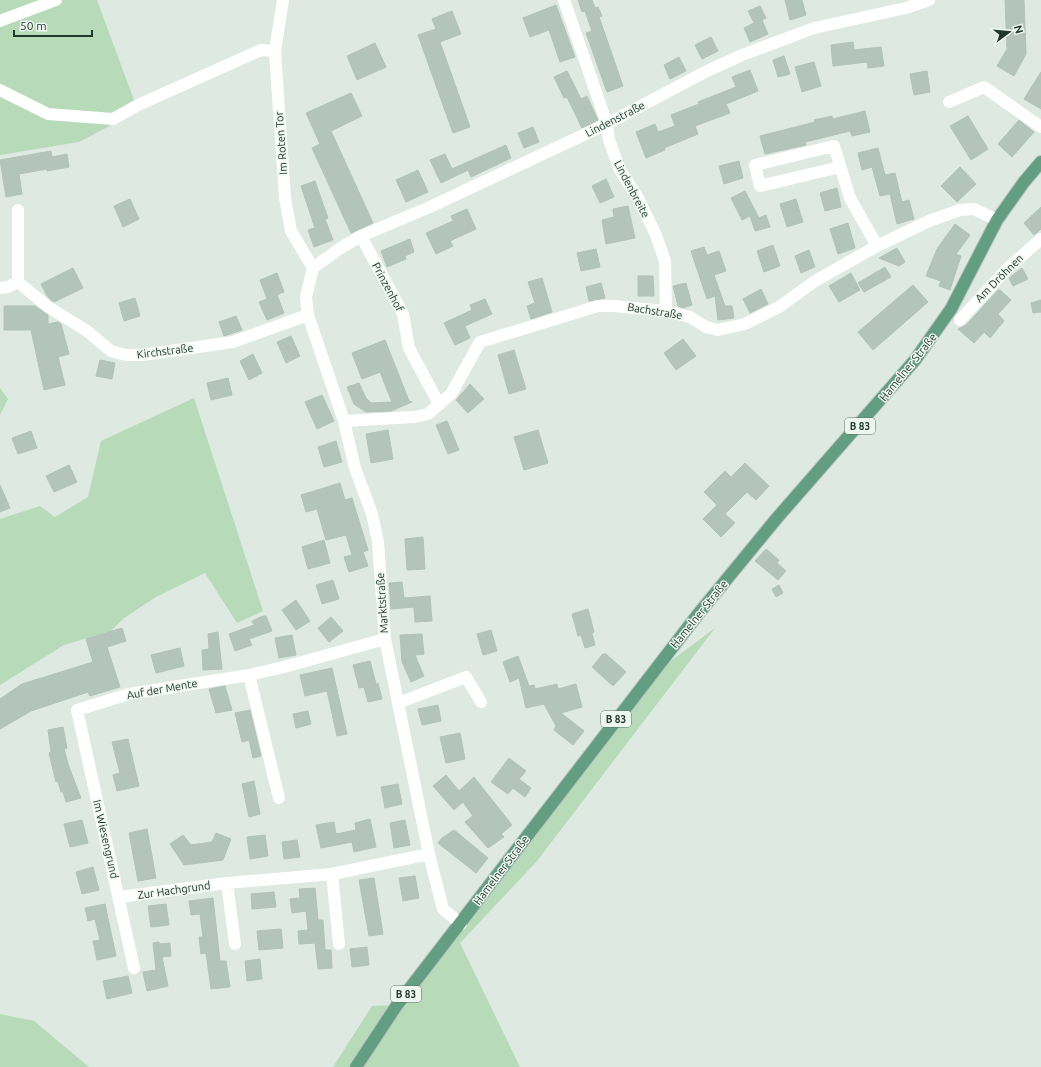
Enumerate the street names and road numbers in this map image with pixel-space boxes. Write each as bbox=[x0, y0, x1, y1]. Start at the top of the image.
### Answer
street label: Lindenstraße bbox=[583, 99, 647, 139]
street label: Im Roten Tor bbox=[273, 110, 289, 175]
street label: Lindenbreite bbox=[612, 158, 652, 220]
street label: Am Dröhnen bbox=[973, 252, 1025, 304]
street label: Prinzenhof bbox=[370, 260, 406, 314]
street label: Bachstraße bbox=[627, 301, 683, 321]
street label: Hamelner Straße bbox=[877, 331, 939, 403]
street label: Kirchstraße bbox=[136, 342, 194, 360]
road number: B 83 bbox=[845, 418, 875, 434]
street label: Marktstraße bbox=[374, 572, 390, 634]
street label: Hamelner Straße bbox=[668, 578, 730, 650]
street label: Auf der Mente bbox=[126, 677, 198, 701]
road number: B 83 bbox=[601, 711, 631, 727]
street label: Im Wiesengrund bbox=[91, 798, 121, 880]
street label: Hamelner Straße bbox=[471, 833, 531, 907]
street label: Zur Hachgrund bbox=[137, 879, 211, 901]
road number: B 83 bbox=[391, 986, 421, 1002]

